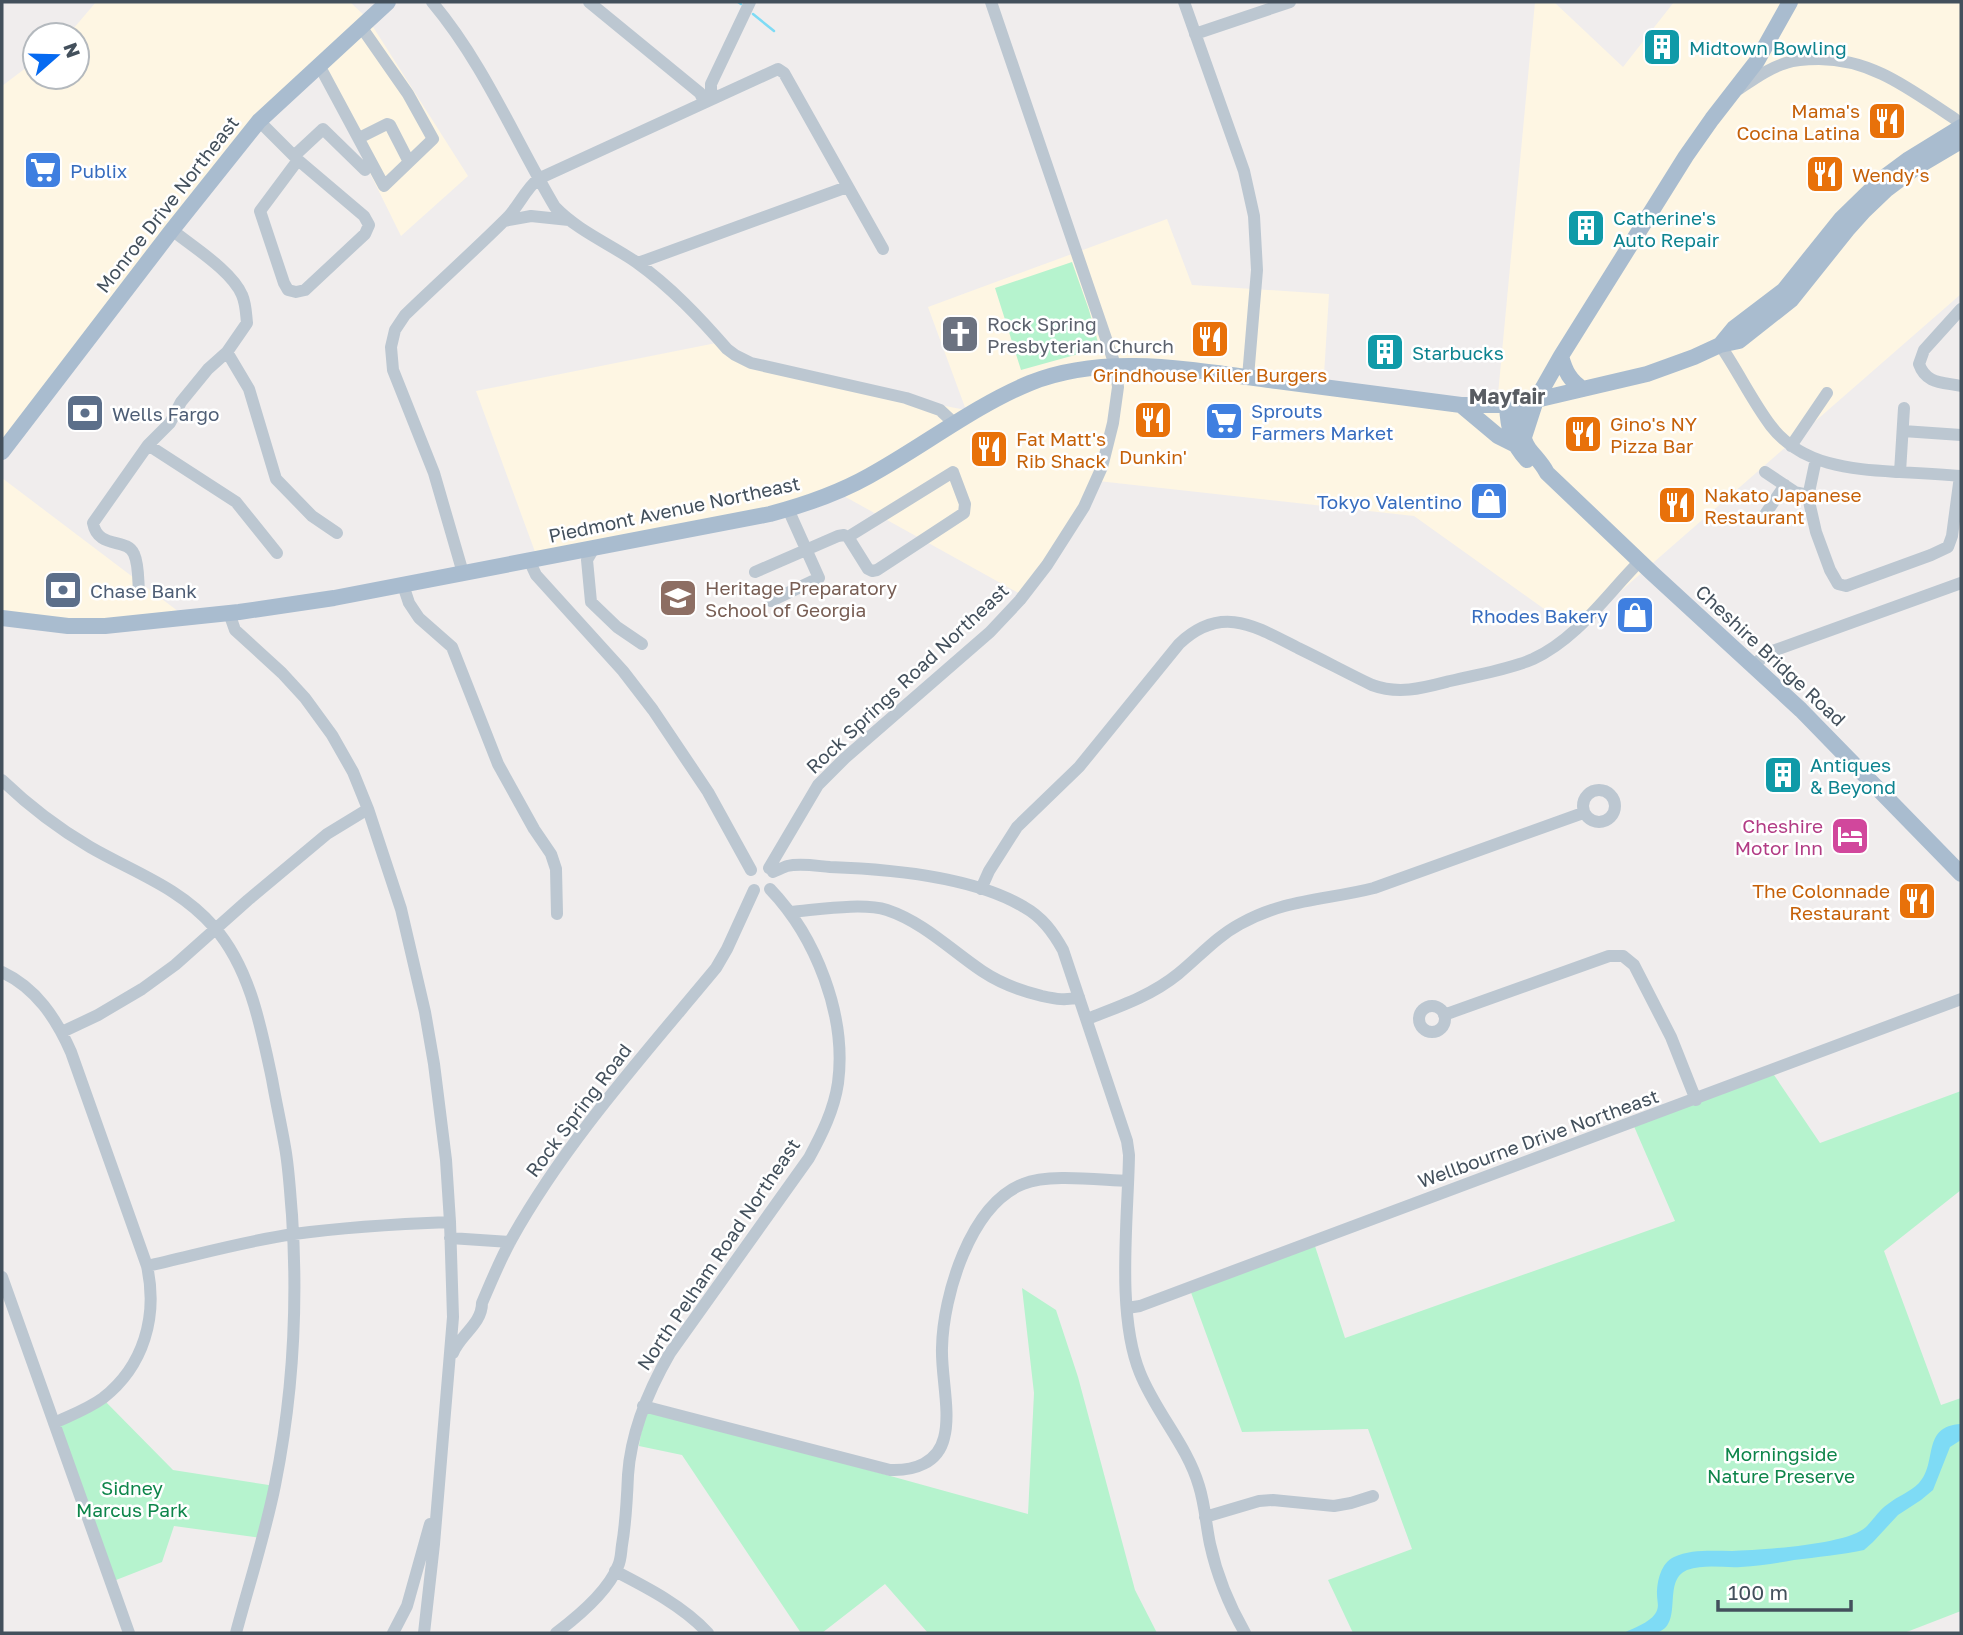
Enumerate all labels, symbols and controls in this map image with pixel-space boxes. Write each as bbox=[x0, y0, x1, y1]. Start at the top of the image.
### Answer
north arrow bbox=[21, 21, 91, 91]
building icon: Midtown Bowling bbox=[1641, 26, 1683, 68]
place label: Midtown Bowling bbox=[1689, 36, 1847, 59]
text: N bbox=[59, 39, 86, 61]
place label: Mama's Cocina Latina bbox=[1736, 99, 1860, 144]
restaurant icon: Mama's Cocina Latina bbox=[1866, 100, 1908, 142]
street label: Monroe Drive Northeast bbox=[91, 111, 243, 297]
supermarket icon: Publix bbox=[22, 149, 64, 191]
restaurant icon: Wendy's bbox=[1804, 153, 1846, 195]
place label: Publix bbox=[70, 159, 127, 182]
place label: Wendy's bbox=[1852, 163, 1930, 186]
place label: Catherine's Auto Repair bbox=[1613, 206, 1720, 251]
building icon: Catherine's Auto Repair bbox=[1565, 207, 1607, 249]
place label: Rock Spring Presbyterian Church bbox=[987, 312, 1174, 357]
church icon: Rock Spring Presbyterian Church bbox=[939, 313, 981, 355]
restaurant icon: Grindhouse Killer Burgers bbox=[1189, 318, 1231, 360]
building icon: Starbucks bbox=[1364, 331, 1406, 373]
place label: Starbucks bbox=[1412, 341, 1504, 364]
place label: Grindhouse Killer Burgers bbox=[1093, 363, 1327, 386]
district label: Mayfair bbox=[1469, 383, 1545, 409]
bank icon: Wells Fargo bbox=[64, 392, 106, 434]
restaurant icon: Dunkin' bbox=[1132, 399, 1174, 441]
place label: Sprouts Farmers Market bbox=[1251, 399, 1394, 444]
supermarket icon: Sprouts Farmers Market bbox=[1203, 400, 1245, 442]
place label: Wells Fargo bbox=[112, 402, 219, 425]
place label: Gino's NY Pizza Bar bbox=[1610, 412, 1697, 457]
restaurant icon: Gino's NY Pizza Bar bbox=[1562, 413, 1604, 455]
place label: Fat Matt's Rib Shack bbox=[1016, 427, 1106, 472]
restaurant icon: Fat Matt's Rib Shack bbox=[968, 428, 1010, 470]
place label: Dunkin' bbox=[1119, 445, 1187, 468]
street label: Piedmont Avenue Northeast bbox=[546, 471, 802, 547]
shop icon: Tokyo Valentino bbox=[1468, 480, 1510, 522]
place label: Nakato Japanese Restaurant bbox=[1704, 483, 1862, 528]
restaurant icon: Nakato Japanese Restaurant bbox=[1656, 484, 1698, 526]
place label: Tokyo Valentino bbox=[1317, 490, 1462, 513]
bank icon: Chase Bank bbox=[42, 569, 84, 611]
place label: Heritage Preparatory School of Georgia bbox=[705, 576, 898, 621]
school or university icon: Heritage Preparatory School of Georgia bbox=[657, 577, 699, 619]
street label: Rock Springs Road Northeast bbox=[801, 578, 1013, 778]
place label: Chase Bank bbox=[90, 579, 197, 602]
street label: Cheshire Bridge Road bbox=[1691, 580, 1851, 730]
shop icon: Rhodes Bakery bbox=[1614, 594, 1656, 636]
place label: Rhodes Bakery bbox=[1471, 604, 1608, 627]
place label: Antiques & Beyond bbox=[1810, 753, 1896, 798]
building icon: Antiques & Beyond bbox=[1762, 754, 1804, 796]
place label: Cheshire Motor Inn bbox=[1735, 814, 1823, 859]
hotel icon: Cheshire Motor Inn bbox=[1829, 815, 1871, 857]
place label: The Colonnade Restaurant bbox=[1752, 879, 1890, 924]
restaurant icon: The Colonnade Restaurant bbox=[1896, 880, 1938, 922]
street label: Rock Spring Road bbox=[520, 1039, 636, 1181]
street label: Wellbourne Drive Northeast bbox=[1415, 1084, 1661, 1192]
street label: North Pelham Road Northeast bbox=[632, 1134, 804, 1374]
park label: Morningside Nature Preserve bbox=[1707, 1442, 1855, 1487]
park label: Sidney Marcus Park bbox=[76, 1476, 188, 1521]
scale bar bbox=[1718, 1568, 1851, 1612]
text: 100 m bbox=[1728, 1579, 1788, 1605]

